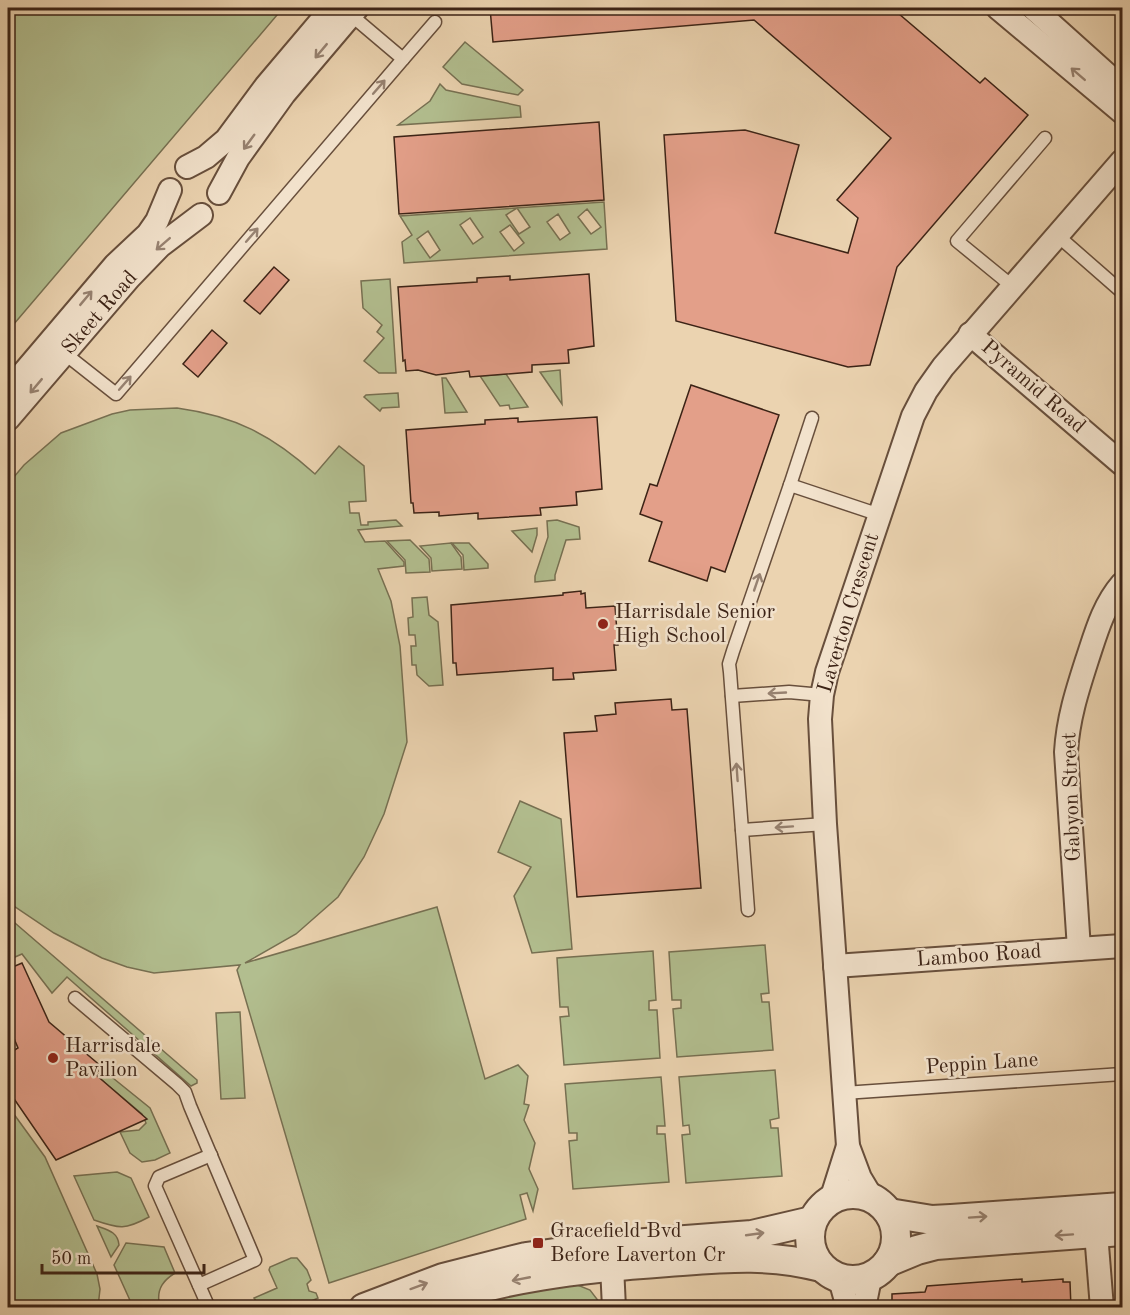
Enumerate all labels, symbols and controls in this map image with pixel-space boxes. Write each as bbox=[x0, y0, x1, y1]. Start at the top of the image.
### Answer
one-way arrow bbox=[314, 43, 327, 59]
one-way arrow bbox=[1071, 67, 1086, 81]
one-way arrow bbox=[372, 79, 385, 95]
one-way arrow bbox=[243, 133, 255, 149]
one-way arrow bbox=[245, 227, 258, 243]
one-way arrow bbox=[155, 238, 171, 251]
street label: Skeet Road bbox=[58, 267, 142, 359]
one-way arrow bbox=[79, 291, 93, 306]
street label: Pyramid Road bbox=[977, 336, 1089, 438]
one-way arrow bbox=[118, 376, 132, 391]
one-way arrow bbox=[29, 378, 43, 393]
street label: Laverton Crescent bbox=[815, 531, 883, 695]
one-way arrow bbox=[752, 573, 763, 592]
place label: Harrisdale Senior High School bbox=[615, 602, 776, 647]
marker: Harrisdale Senior High School bbox=[596, 617, 610, 631]
one-way arrow bbox=[767, 687, 787, 698]
street label: Gabyon Street bbox=[1059, 732, 1085, 862]
one-way arrow bbox=[732, 762, 743, 782]
one-way arrow bbox=[774, 822, 794, 833]
street label: Lamboo Road bbox=[916, 941, 1042, 971]
place label: Harrisdale Pavilion bbox=[65, 1036, 161, 1081]
street label: Peppin Lane bbox=[925, 1050, 1039, 1078]
marker: Harrisdale Pavilion bbox=[46, 1051, 60, 1065]
one-way arrow bbox=[968, 1212, 988, 1223]
place label: Gracefield Bvd Before Laverton Cr bbox=[550, 1221, 726, 1266]
one-way arrow bbox=[745, 1228, 765, 1239]
one-way arrow bbox=[1055, 1230, 1075, 1241]
marker: Gracefield Bvd Before Laverton Cr bbox=[531, 1236, 545, 1250]
scale bar bbox=[42, 1237, 204, 1275]
text: 50 m bbox=[51, 1250, 91, 1268]
one-way arrow bbox=[511, 1274, 531, 1285]
one-way arrow bbox=[409, 1280, 428, 1291]

